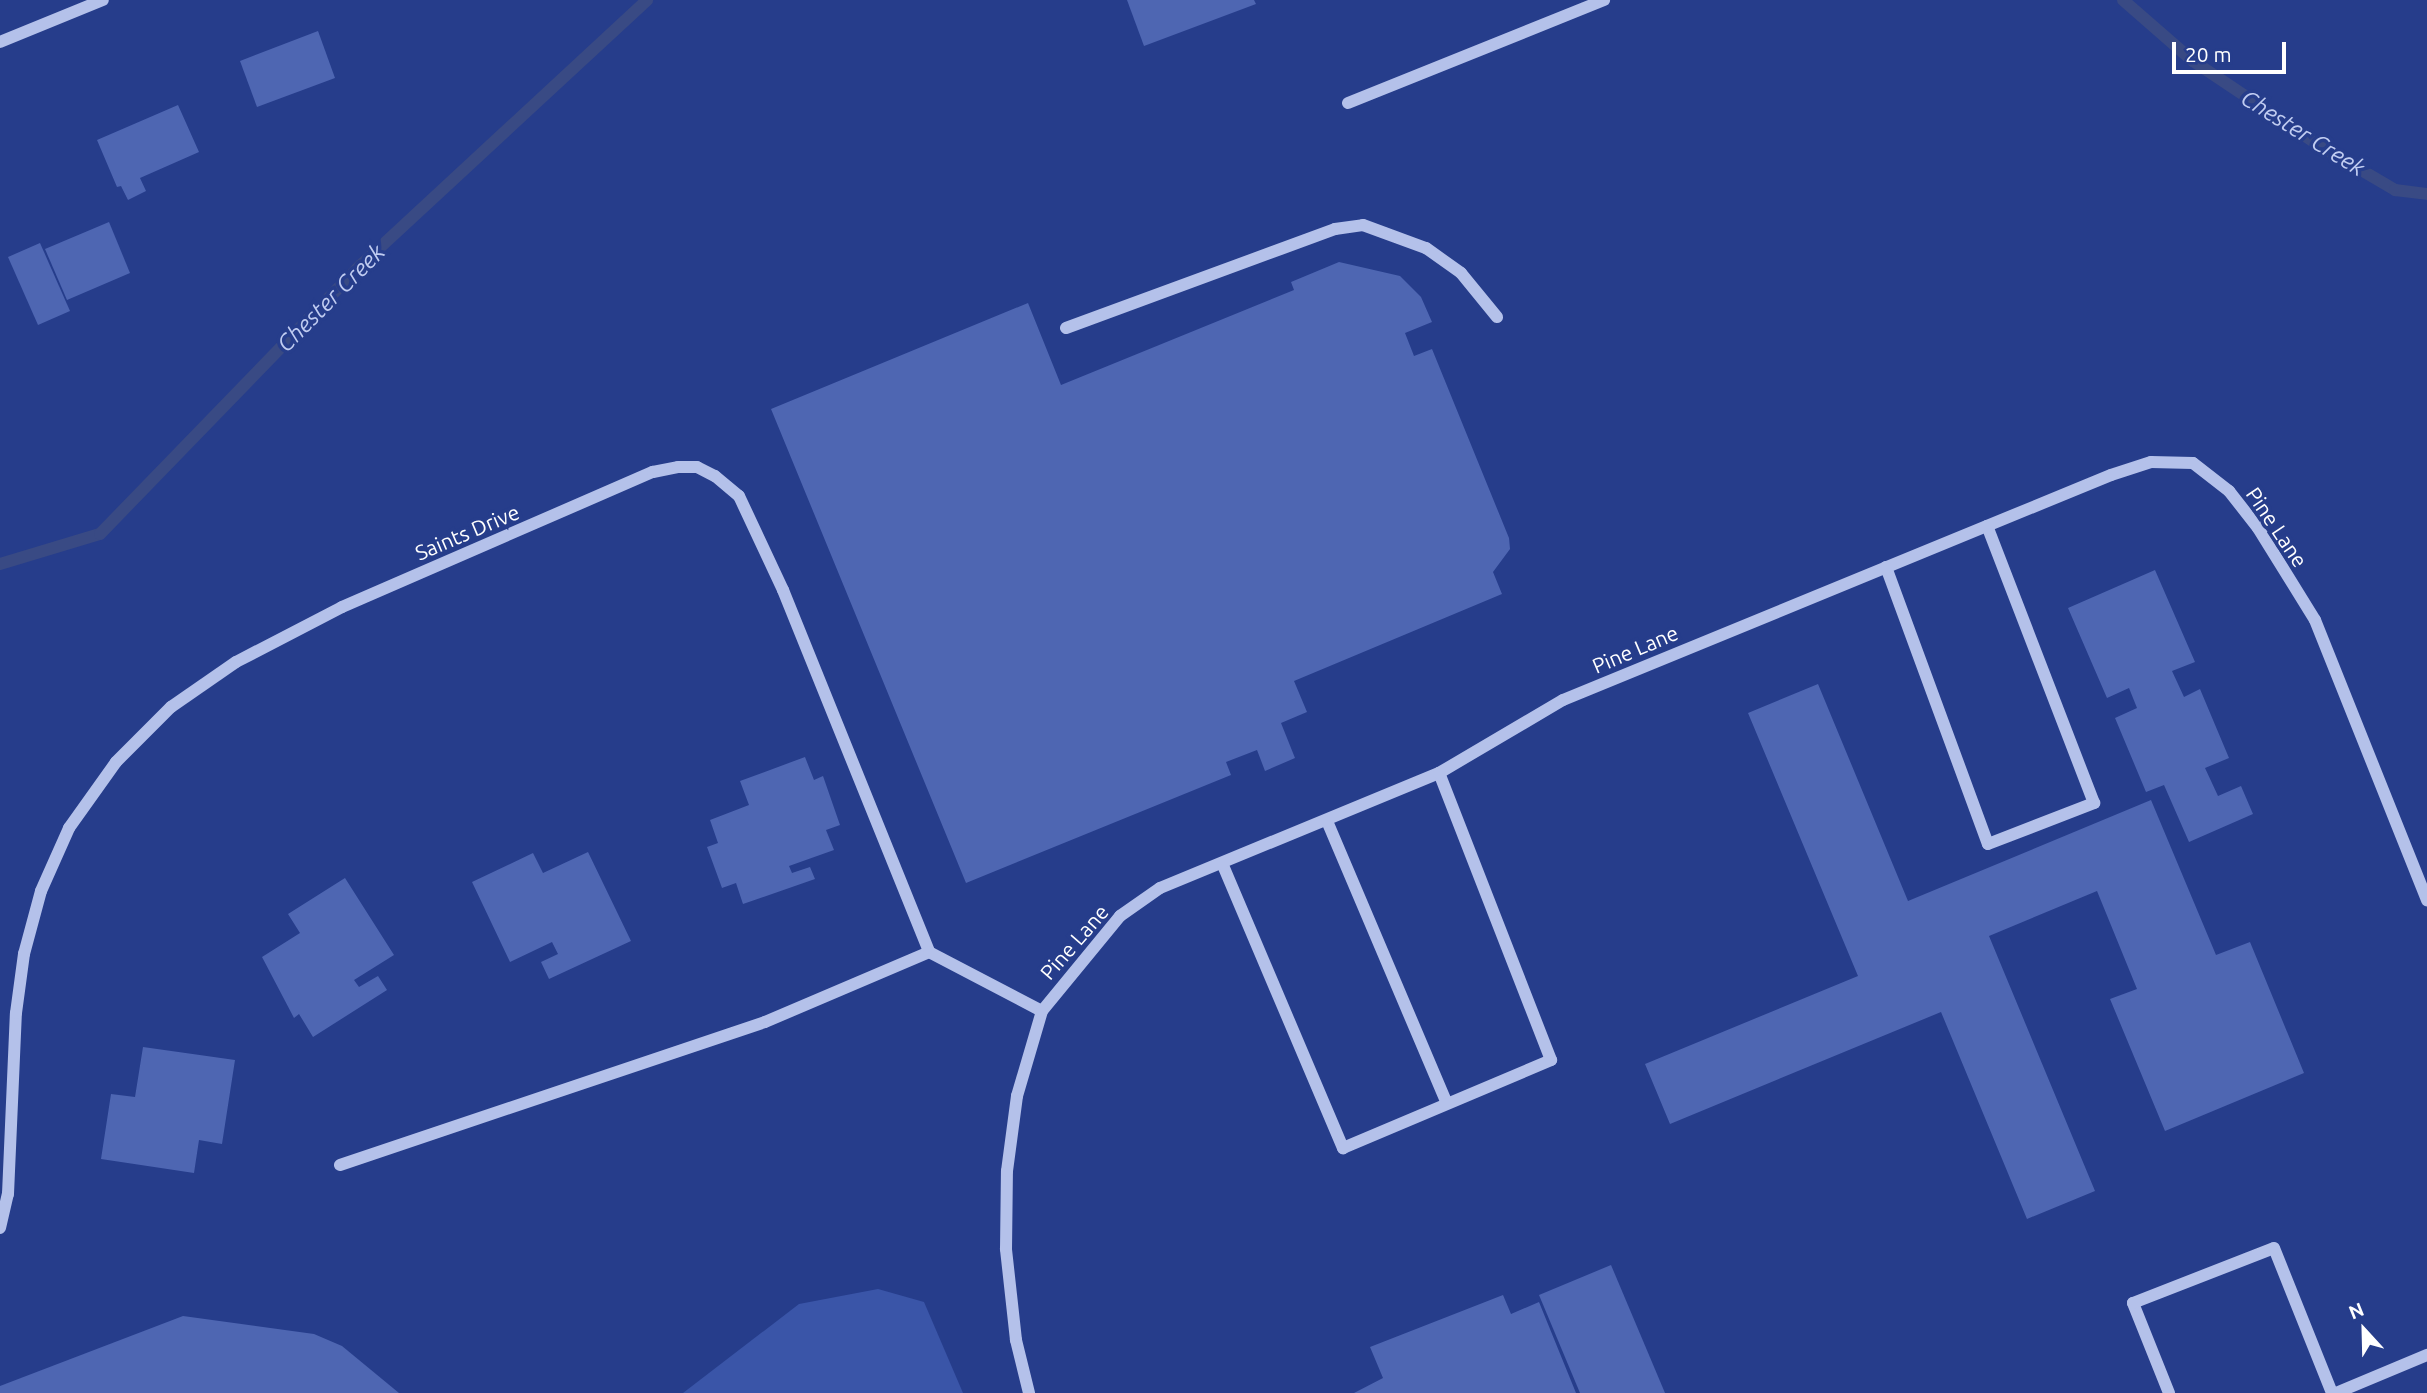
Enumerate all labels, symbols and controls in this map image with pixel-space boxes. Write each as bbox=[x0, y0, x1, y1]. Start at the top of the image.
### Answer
scale bar bbox=[2175, 28, 2289, 72]
text: 20 m bbox=[2185, 42, 2232, 66]
water label: Chester Creek bbox=[2236, 84, 2370, 182]
water label: Chester Creek bbox=[271, 238, 391, 358]
street label: Pine Lane bbox=[2241, 482, 2313, 572]
street label: Saints Drive bbox=[411, 499, 523, 565]
street label: Pine Lane bbox=[1588, 620, 1682, 678]
street label: Pine Lane bbox=[1035, 899, 1113, 985]
north arrow bbox=[2329, 1295, 2399, 1365]
text: N bbox=[2345, 1298, 2367, 1323]

